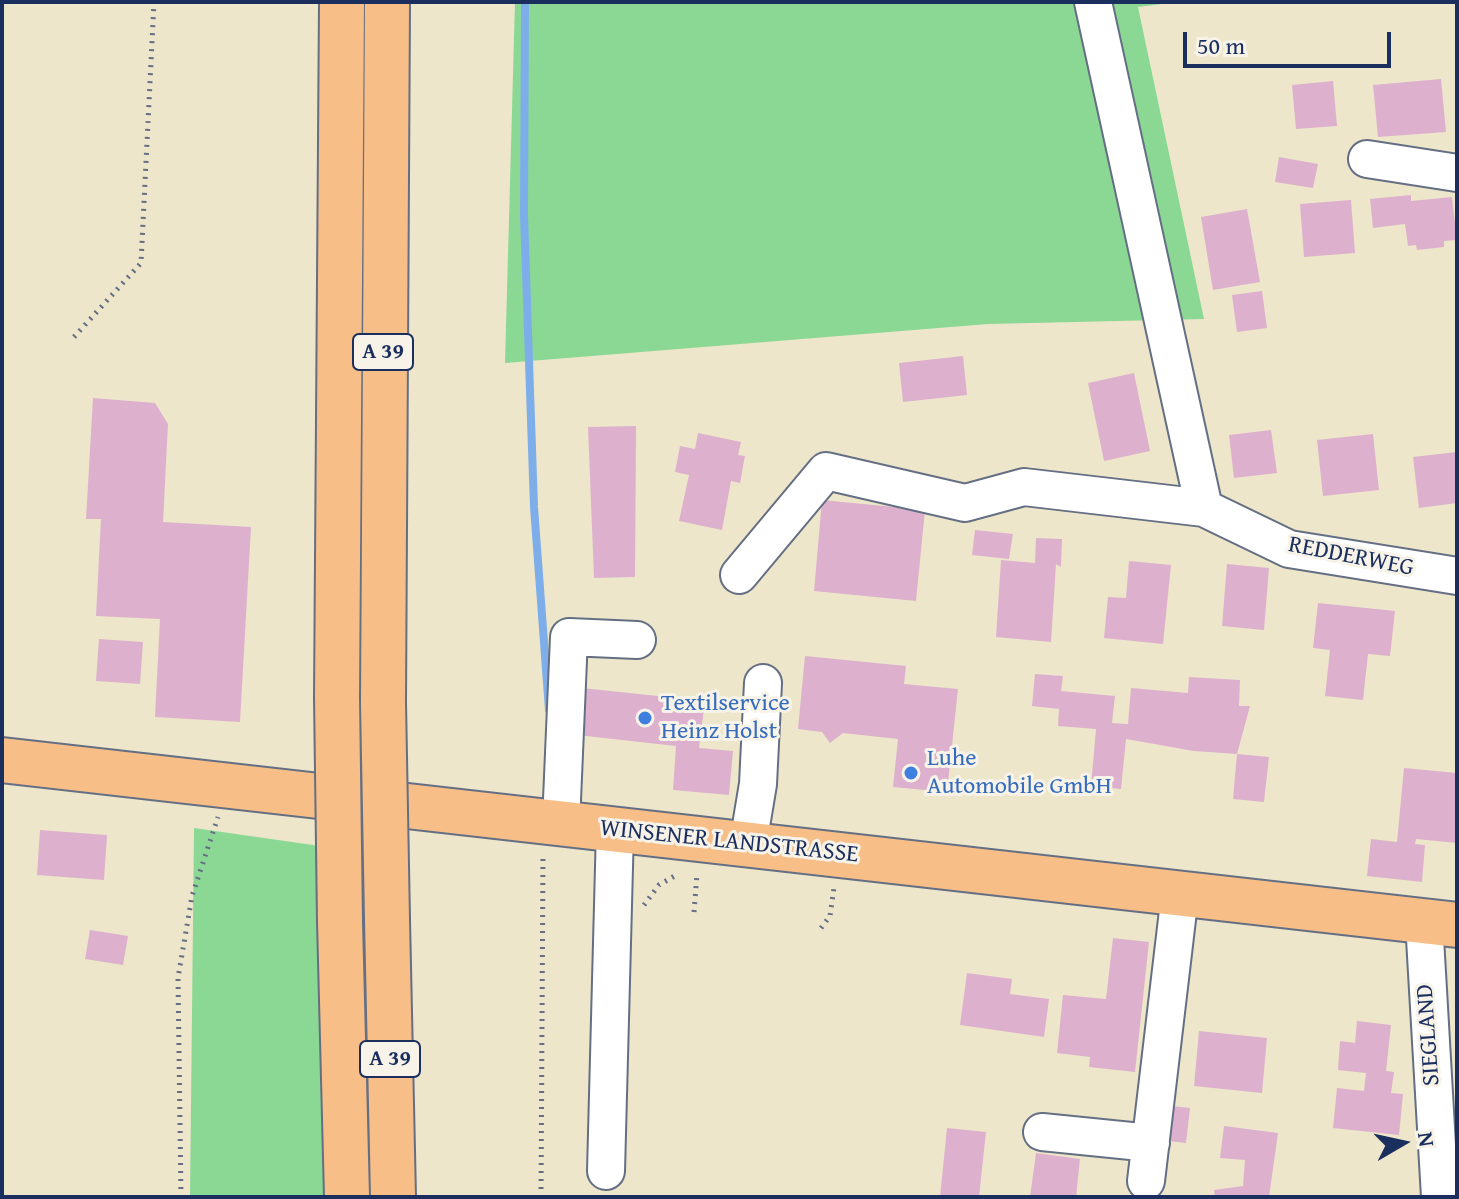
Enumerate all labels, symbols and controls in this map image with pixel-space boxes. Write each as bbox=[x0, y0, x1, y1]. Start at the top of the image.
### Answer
scale bar bbox=[1187, 16, 1395, 66]
text: 50 m bbox=[1197, 28, 1245, 63]
road number: A 39 bbox=[353, 334, 413, 370]
street label: REDDERWEG bbox=[1286, 531, 1416, 583]
place label: Textilservice Heinz Holst bbox=[661, 690, 790, 746]
marker: Textilservice Heinz Holst bbox=[636, 709, 654, 727]
place label: Luhe Automobile GmbH bbox=[927, 745, 1112, 801]
marker: Luhe Automobile GmbH bbox=[902, 764, 920, 782]
street label: WINSENER LANDSTRASSE bbox=[598, 814, 860, 870]
street label: SIEGLAND bbox=[1411, 983, 1447, 1087]
road number: A 39 bbox=[360, 1041, 420, 1077]
north arrow bbox=[1363, 1103, 1443, 1183]
text: N bbox=[1410, 1129, 1444, 1149]

